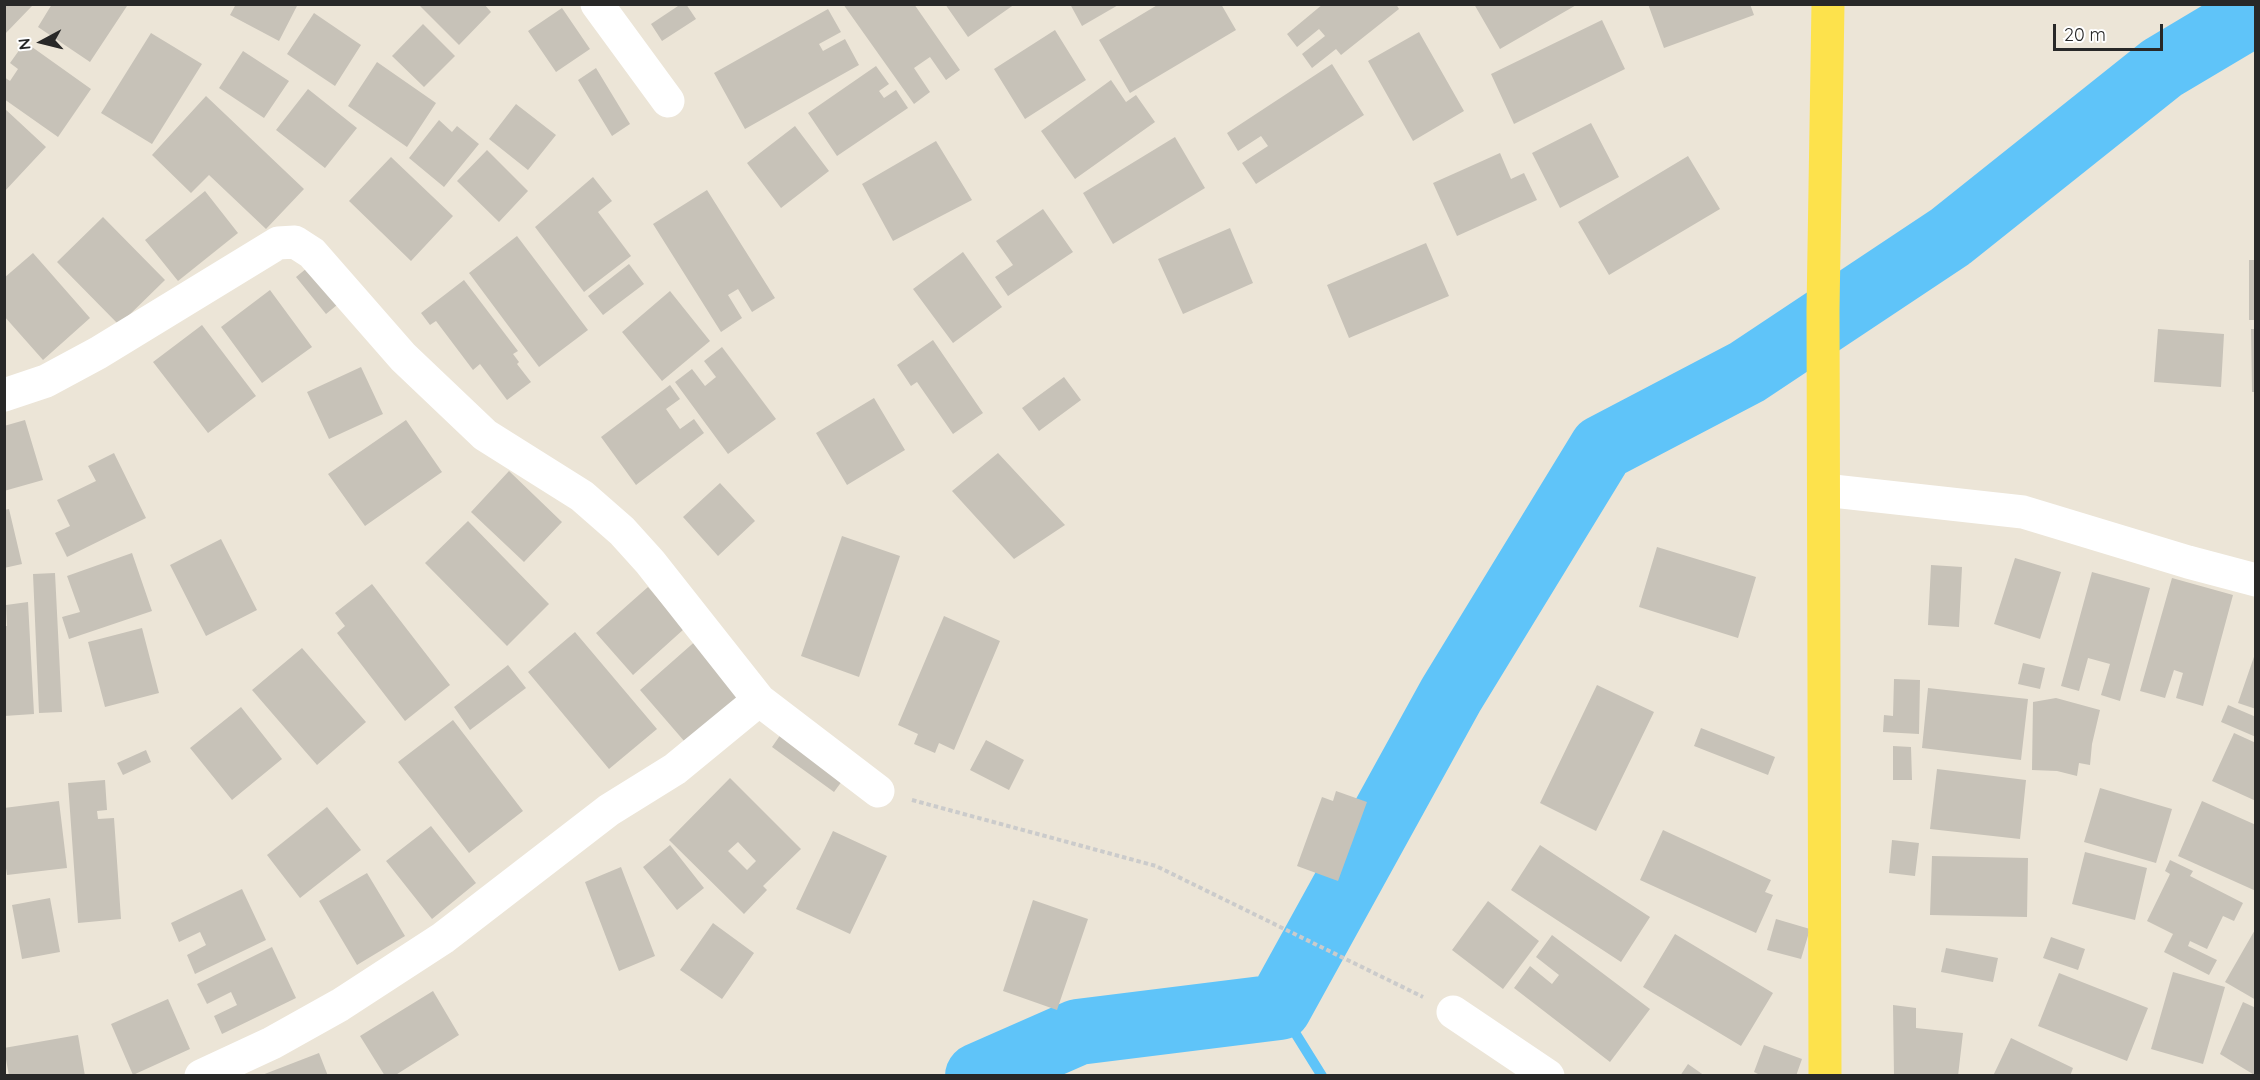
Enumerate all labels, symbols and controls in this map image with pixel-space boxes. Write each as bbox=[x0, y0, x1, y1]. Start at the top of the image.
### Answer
north arrow bbox=[12, 12, 72, 72]
scale bar bbox=[2056, 12, 2166, 50]
text: 20 m bbox=[2064, 23, 2106, 46]
text: N bbox=[13, 37, 35, 51]

